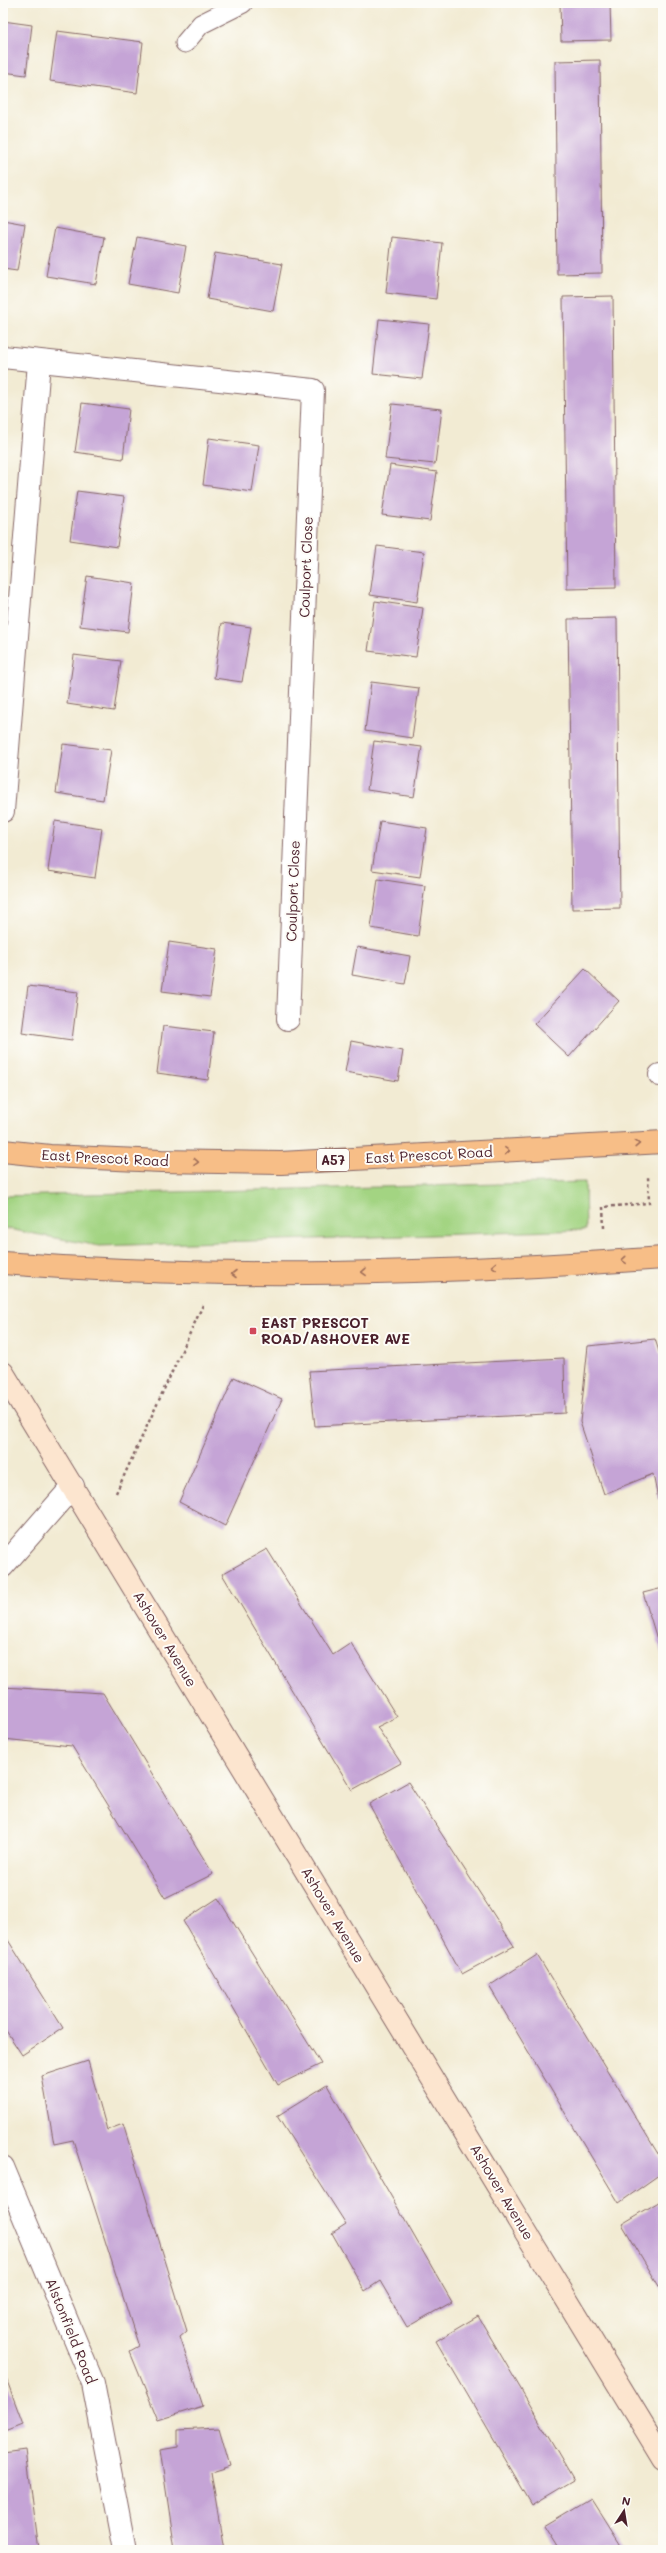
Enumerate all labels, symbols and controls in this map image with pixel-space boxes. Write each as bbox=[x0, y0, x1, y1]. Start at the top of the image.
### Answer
street label: Coulport Close bbox=[294, 516, 317, 618]
street label: Coulport Close bbox=[281, 840, 304, 942]
one-way arrow bbox=[634, 1139, 640, 1148]
street label: East Prescot Road bbox=[365, 1142, 493, 1167]
street label: East Prescot Road bbox=[41, 1145, 169, 1170]
one-way arrow bbox=[504, 1146, 510, 1155]
road number: A57 bbox=[317, 1149, 349, 1171]
one-way arrow bbox=[193, 1158, 199, 1166]
one-way arrow bbox=[621, 1256, 627, 1265]
one-way arrow bbox=[491, 1262, 497, 1271]
one-way arrow bbox=[361, 1267, 367, 1276]
one-way arrow bbox=[231, 1270, 237, 1278]
place label: EAST PRESCOT ROAD/ASHOVER AVE bbox=[261, 1313, 410, 1348]
marker: EAST PRESCOT ROAD/ASHOVER AVE bbox=[248, 1326, 258, 1336]
street label: Ashover Avenue bbox=[129, 1587, 202, 1690]
street label: Ashover Avenue bbox=[297, 1863, 370, 1966]
street label: Ashover Avenue bbox=[466, 2140, 539, 2243]
street label: Alstonfield Road bbox=[42, 2275, 101, 2387]
north arrow bbox=[604, 2491, 644, 2531]
text: N bbox=[621, 2493, 632, 2509]

